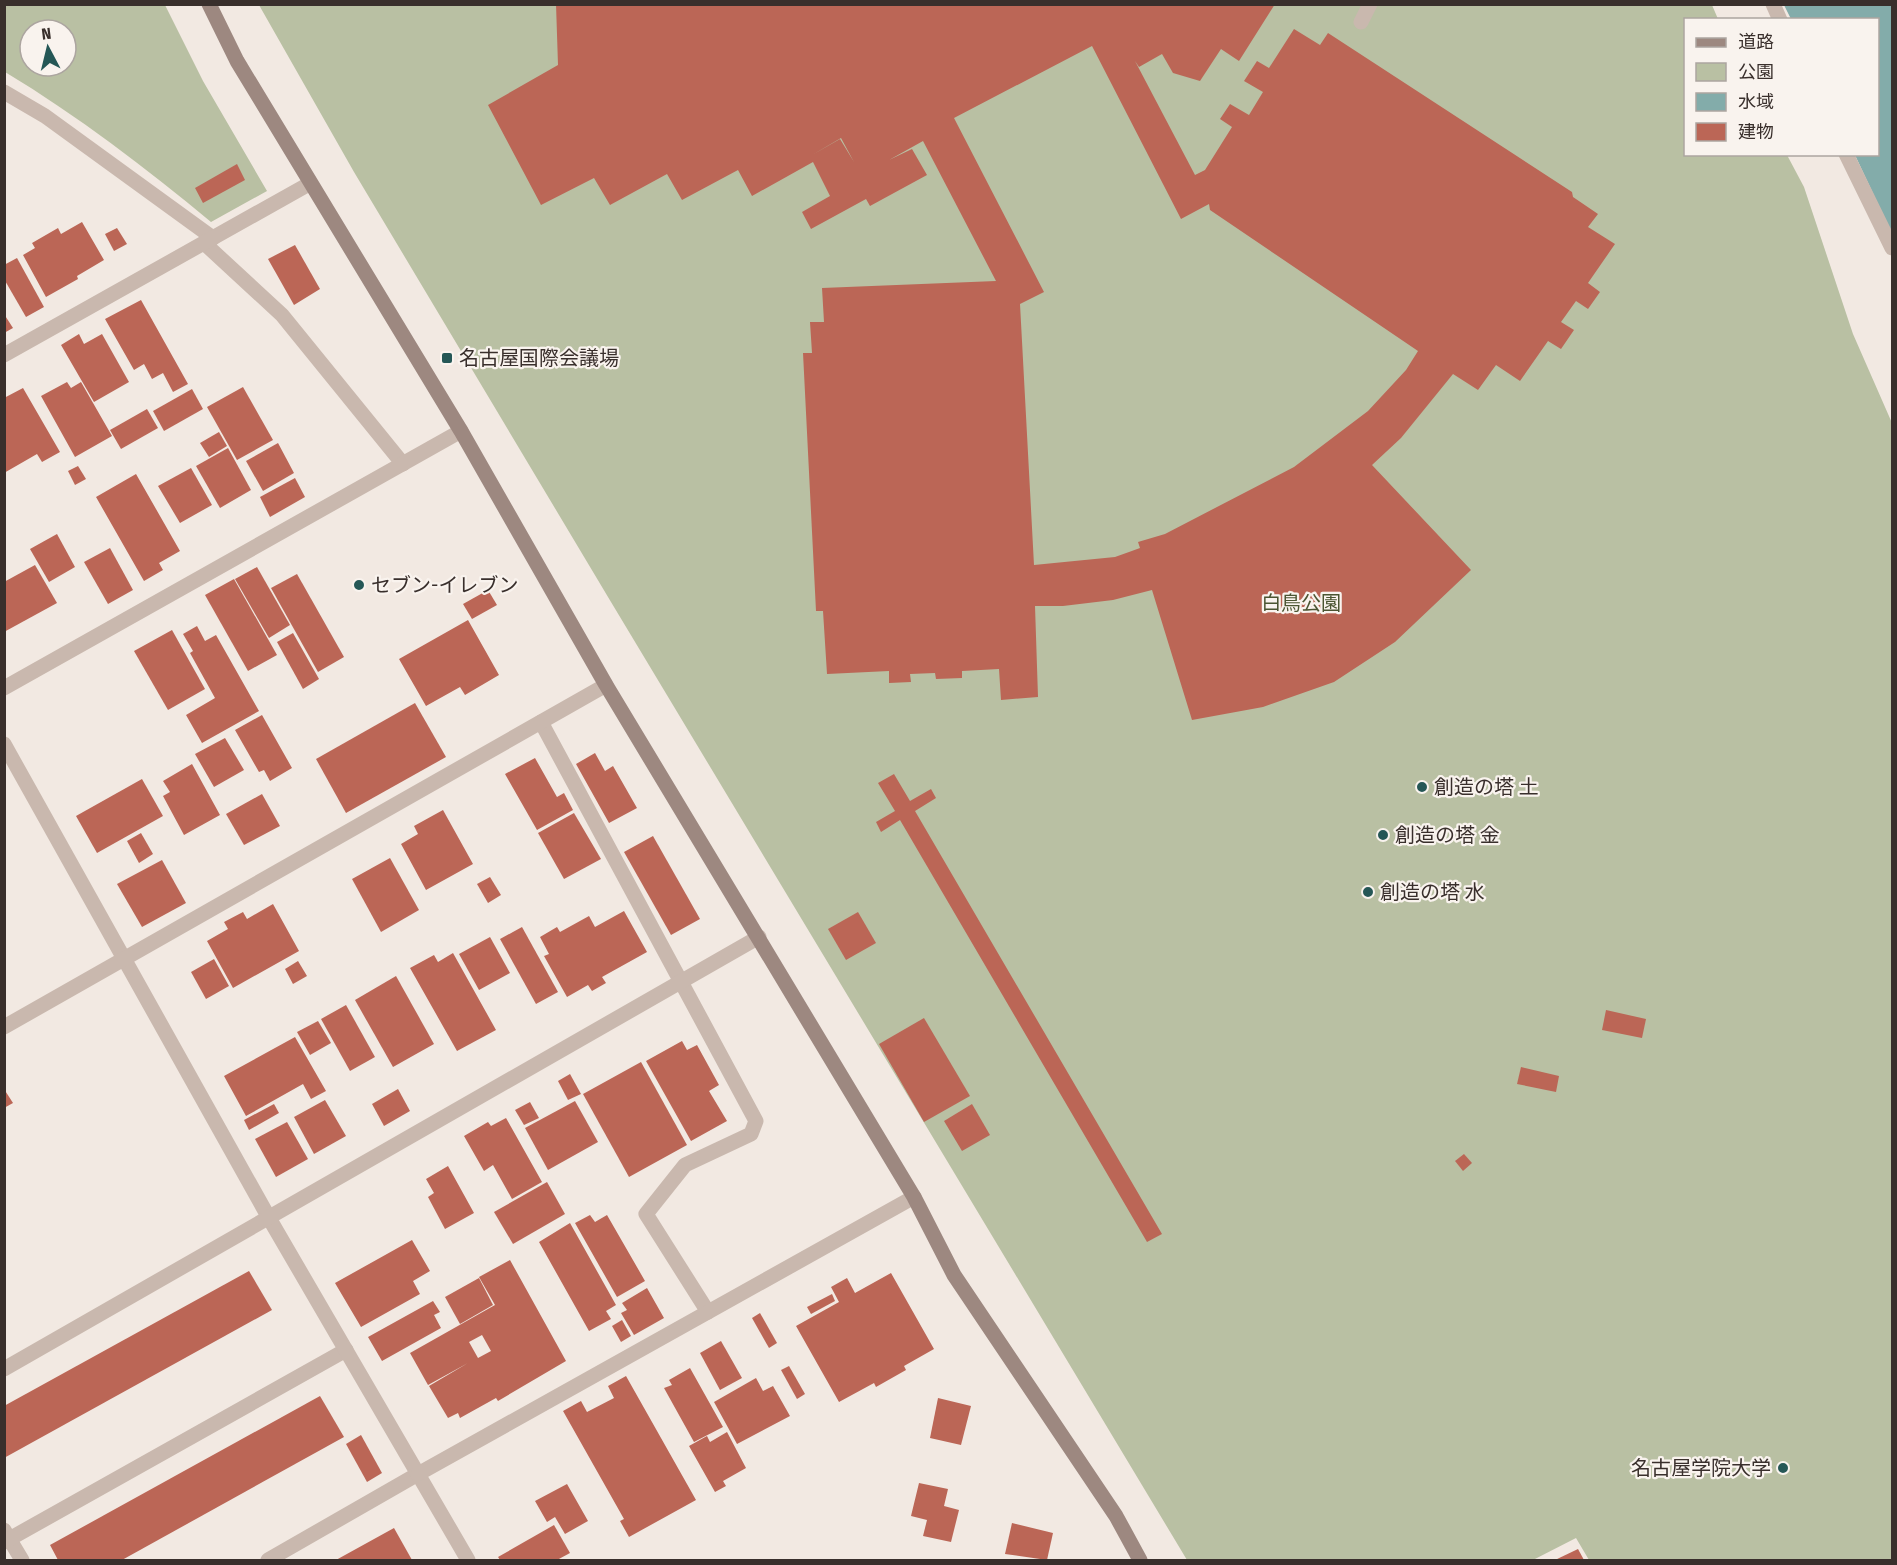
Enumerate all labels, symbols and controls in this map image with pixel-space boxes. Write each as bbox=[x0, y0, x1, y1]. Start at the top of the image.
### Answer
north arrow bbox=[18, 18, 78, 78]
legend bbox=[1684, 18, 1879, 156]
text: N bbox=[40, 24, 52, 44]
text: 道路 bbox=[1738, 31, 1774, 53]
text: 公園 bbox=[1738, 61, 1774, 83]
text: 水域 bbox=[1738, 91, 1774, 113]
text: 建物 bbox=[1738, 121, 1774, 143]
place label: 名古屋国際会議場 bbox=[459, 346, 619, 370]
marker: 名古屋国際会議場 bbox=[440, 351, 454, 365]
place label: セブン-イレブン bbox=[371, 573, 518, 597]
marker: セブン-イレブン bbox=[352, 578, 366, 592]
park label: 白鳥公園 bbox=[1261, 591, 1341, 615]
place label: 創造の塔 土 bbox=[1434, 775, 1539, 799]
marker: 創造の塔 土 bbox=[1415, 780, 1429, 794]
place label: 創造の塔 金 bbox=[1395, 823, 1500, 847]
marker: 創造の塔 金 bbox=[1376, 828, 1390, 842]
place label: 創造の塔 水 bbox=[1380, 880, 1485, 904]
marker: 創造の塔 水 bbox=[1361, 885, 1375, 899]
place label: 名古屋学院大学 bbox=[1631, 1456, 1771, 1480]
marker: 名古屋学院大学 bbox=[1776, 1461, 1790, 1475]

